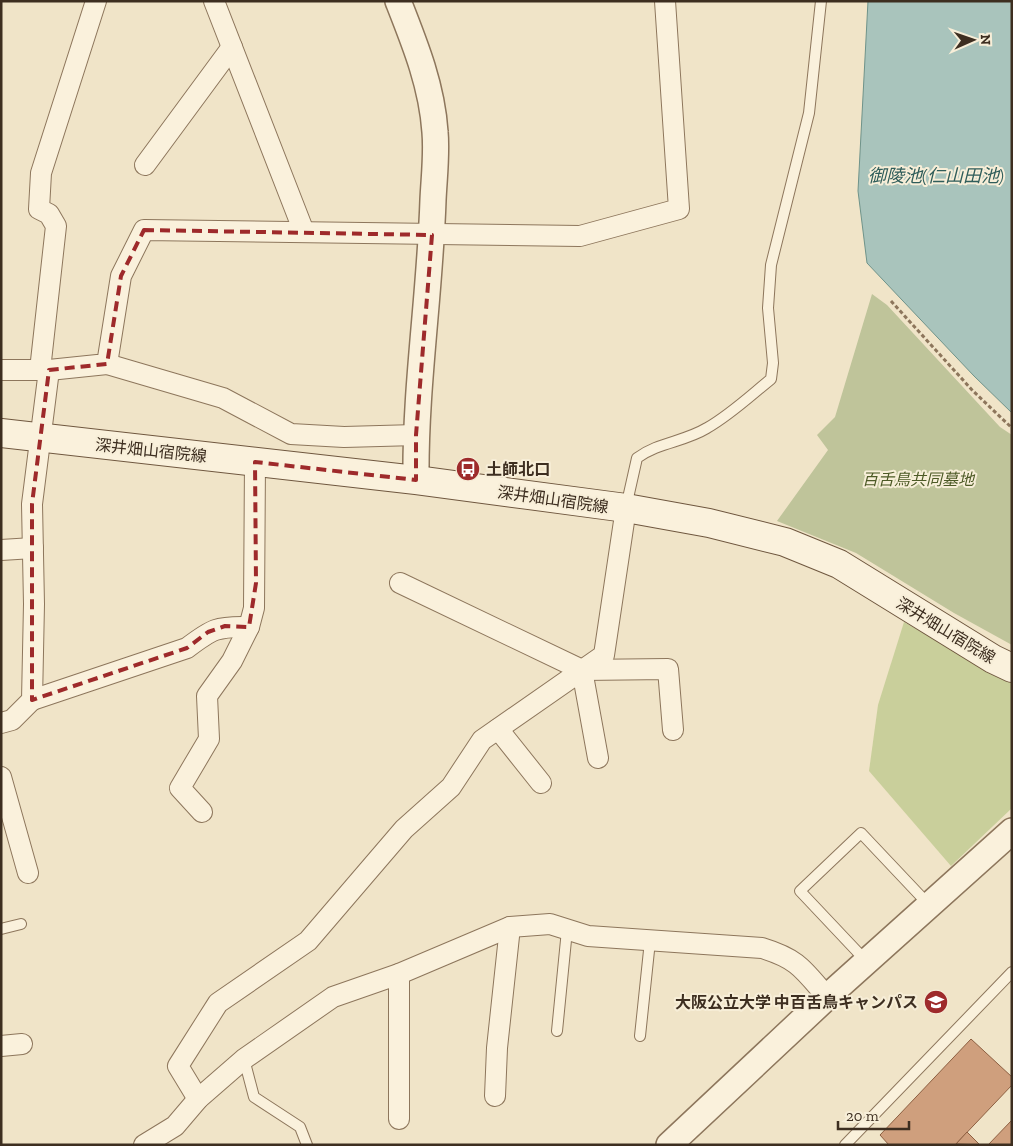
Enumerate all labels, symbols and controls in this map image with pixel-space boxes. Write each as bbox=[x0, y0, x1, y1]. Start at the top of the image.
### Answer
north arrow bbox=[948, 15, 998, 65]
text: N bbox=[977, 34, 994, 46]
water label: 御陵池(仁山田池) bbox=[868, 165, 1004, 187]
street label: 深井畑山宿院線 bbox=[94, 435, 208, 466]
bus stop icon: 土師北口 bbox=[455, 456, 481, 482]
place label: 土師北口 bbox=[486, 460, 550, 479]
park label: 百舌鳥共同墓地 bbox=[862, 470, 976, 489]
street label: 深井畑山宿院線 bbox=[496, 482, 610, 517]
street label: 深井畑山宿院線 bbox=[893, 593, 999, 667]
school or university icon: 大阪公立大学 中百舌鳥キャンパス bbox=[923, 989, 949, 1015]
place label: 大阪公立大学 中百舌鳥キャンパス bbox=[675, 993, 918, 1012]
scale bar bbox=[838, 1098, 909, 1130]
text: 20 m bbox=[846, 1107, 879, 1125]

